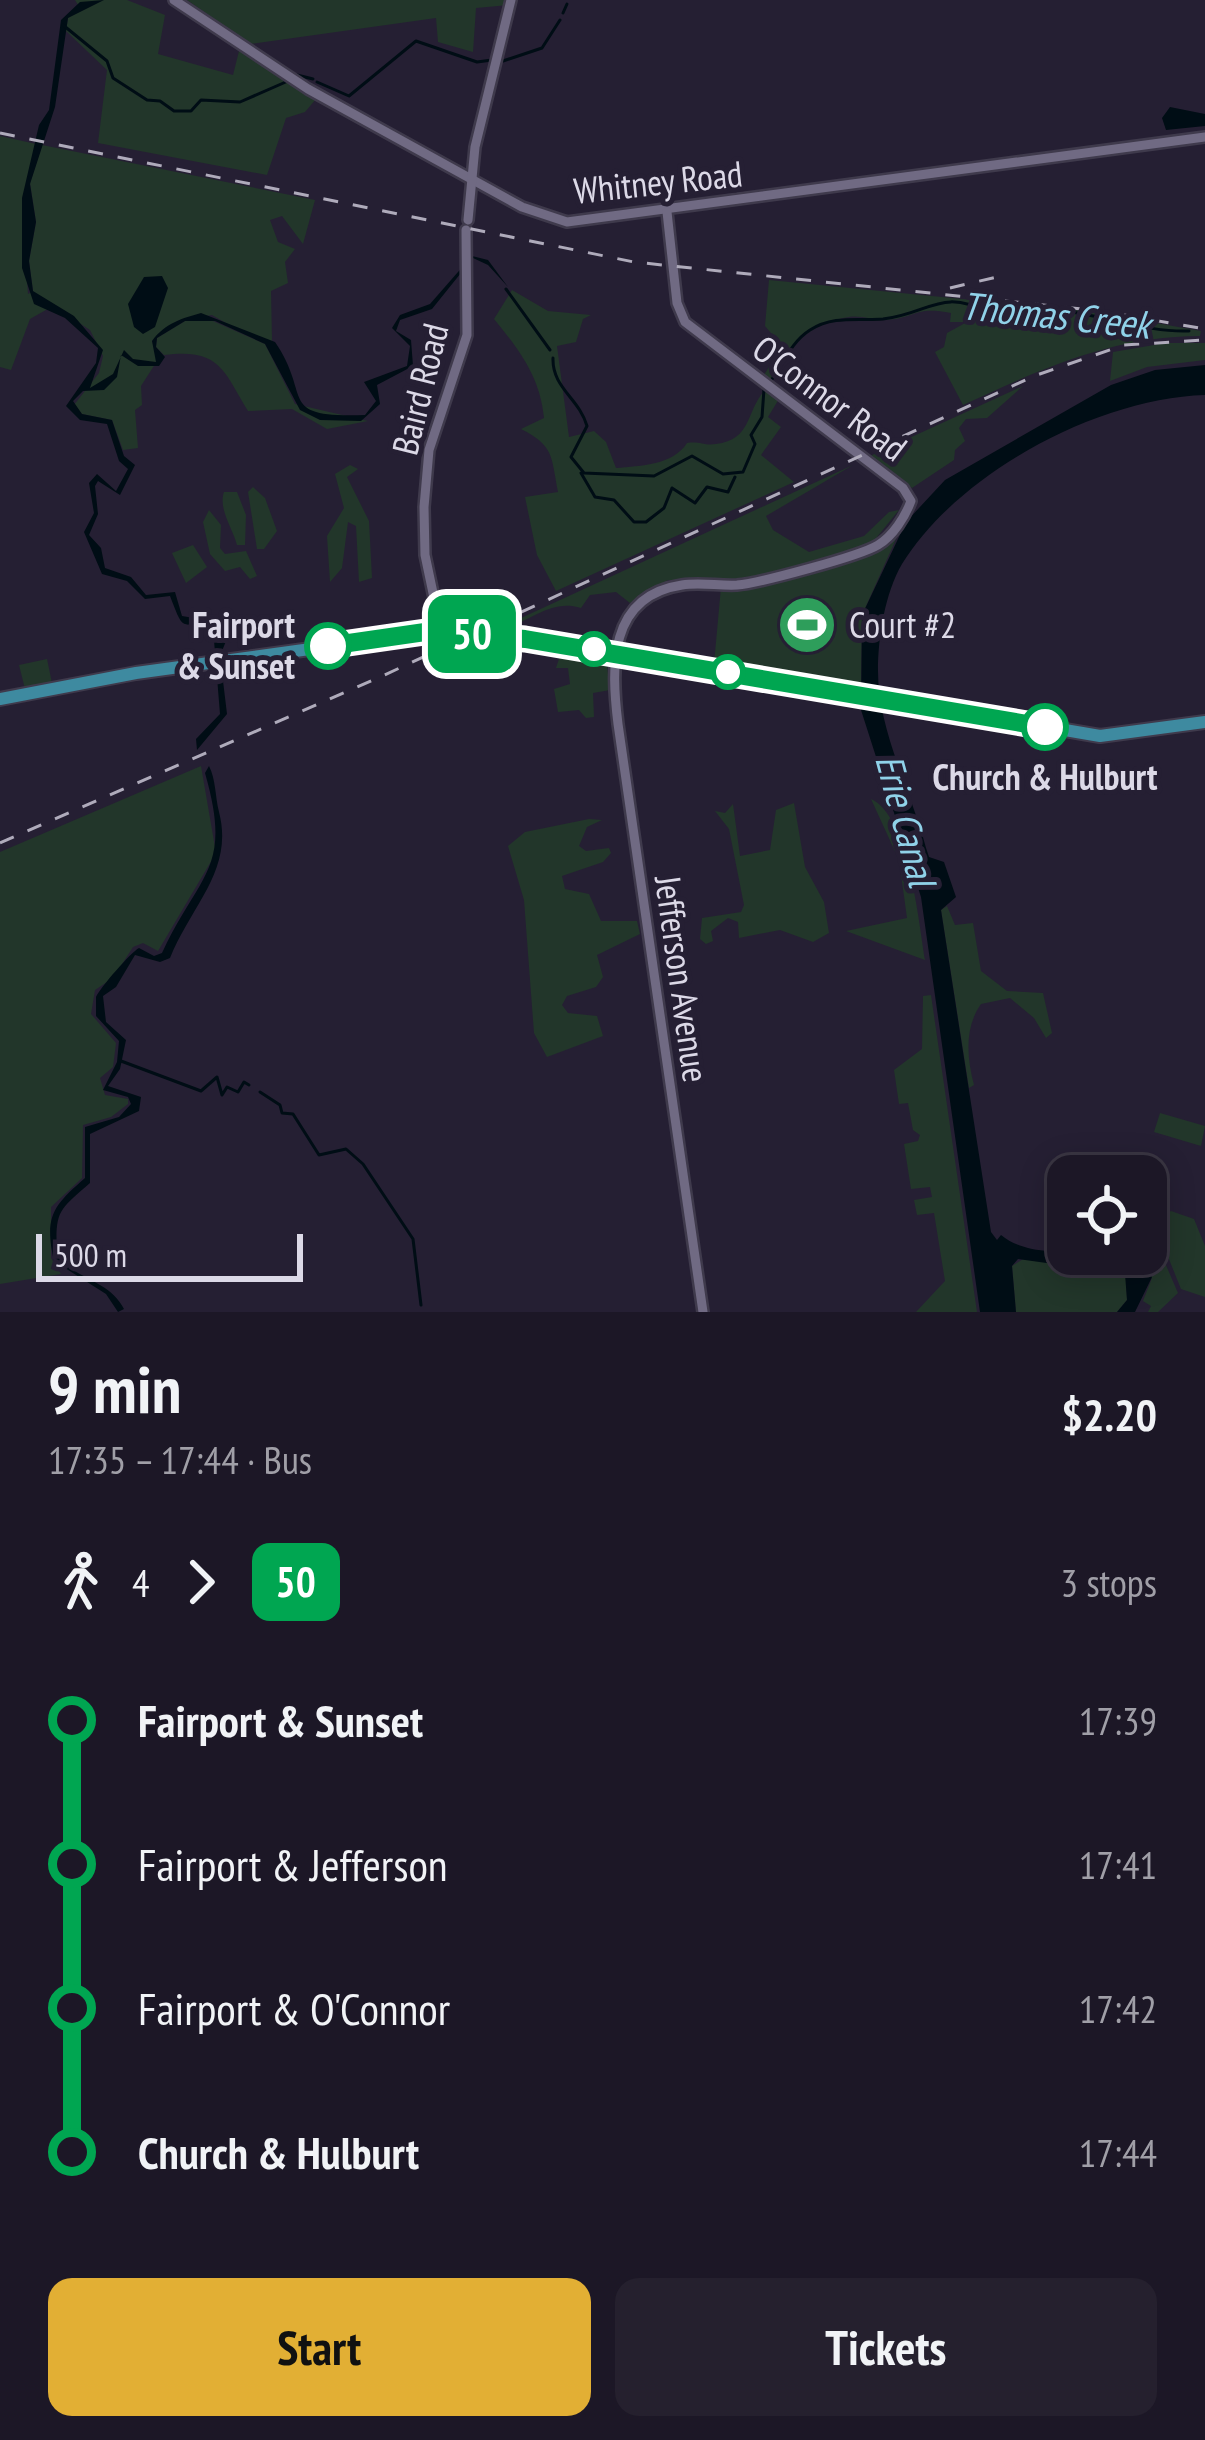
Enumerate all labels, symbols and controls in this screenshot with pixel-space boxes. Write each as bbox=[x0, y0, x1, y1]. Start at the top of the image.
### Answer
street label: Whitney Road bbox=[571, 149, 745, 214]
water label: Thomas Creek bbox=[959, 279, 1158, 350]
street label: Baird Road bbox=[381, 318, 458, 459]
street label: O'Connor Road bbox=[744, 324, 917, 471]
sports icon: Court #2 bbox=[776, 594, 838, 656]
line badge: 50 bbox=[418, 595, 526, 673]
place label: Fairport & Sunset bbox=[177, 601, 296, 689]
place label: Court #2 bbox=[849, 601, 956, 648]
text: 50 bbox=[452, 606, 492, 661]
marker: Fairport & Sunset bbox=[306, 624, 350, 668]
unlabelled marker bbox=[578, 633, 610, 665]
unlabelled marker bbox=[712, 656, 744, 688]
marker: Church & Hulburt bbox=[1023, 705, 1067, 749]
water label: Erie Canal bbox=[864, 748, 950, 895]
place label: Church & Hulburt bbox=[933, 753, 1158, 800]
street label: Jefferson Avenue bbox=[645, 872, 720, 1085]
map controls bbox=[1047, 1155, 1167, 1275]
button: locate bbox=[1047, 1155, 1167, 1275]
scale bar bbox=[36, 1228, 303, 1281]
text: 500 m bbox=[54, 1233, 127, 1276]
text: 9 min bbox=[48, 1346, 181, 1431]
text: $2.20 bbox=[1061, 1385, 1157, 1443]
text: 17:35 – 17:44 · Bus bbox=[48, 1434, 312, 1485]
icon: walk bbox=[48, 1549, 114, 1615]
icon: forward bbox=[168, 1549, 234, 1615]
text: 50 bbox=[276, 1554, 316, 1609]
text: 4 bbox=[132, 1557, 150, 1608]
text: 3 stops bbox=[1061, 1557, 1157, 1608]
text: Fairport & Sunset bbox=[138, 1691, 423, 1749]
text: 17:39 bbox=[1079, 1695, 1157, 1746]
text: Fairport & Jefferson bbox=[138, 1835, 448, 1893]
text: 17:41 bbox=[1079, 1839, 1157, 1890]
text: Fairport & O'Connor bbox=[138, 1979, 450, 2037]
text: 17:42 bbox=[1079, 1983, 1157, 2034]
text: Church & Hulburt bbox=[138, 2123, 419, 2181]
text: 17:44 bbox=[1079, 2127, 1157, 2178]
button: Start bbox=[48, 2278, 591, 2416]
button: Tickets bbox=[615, 2278, 1157, 2416]

